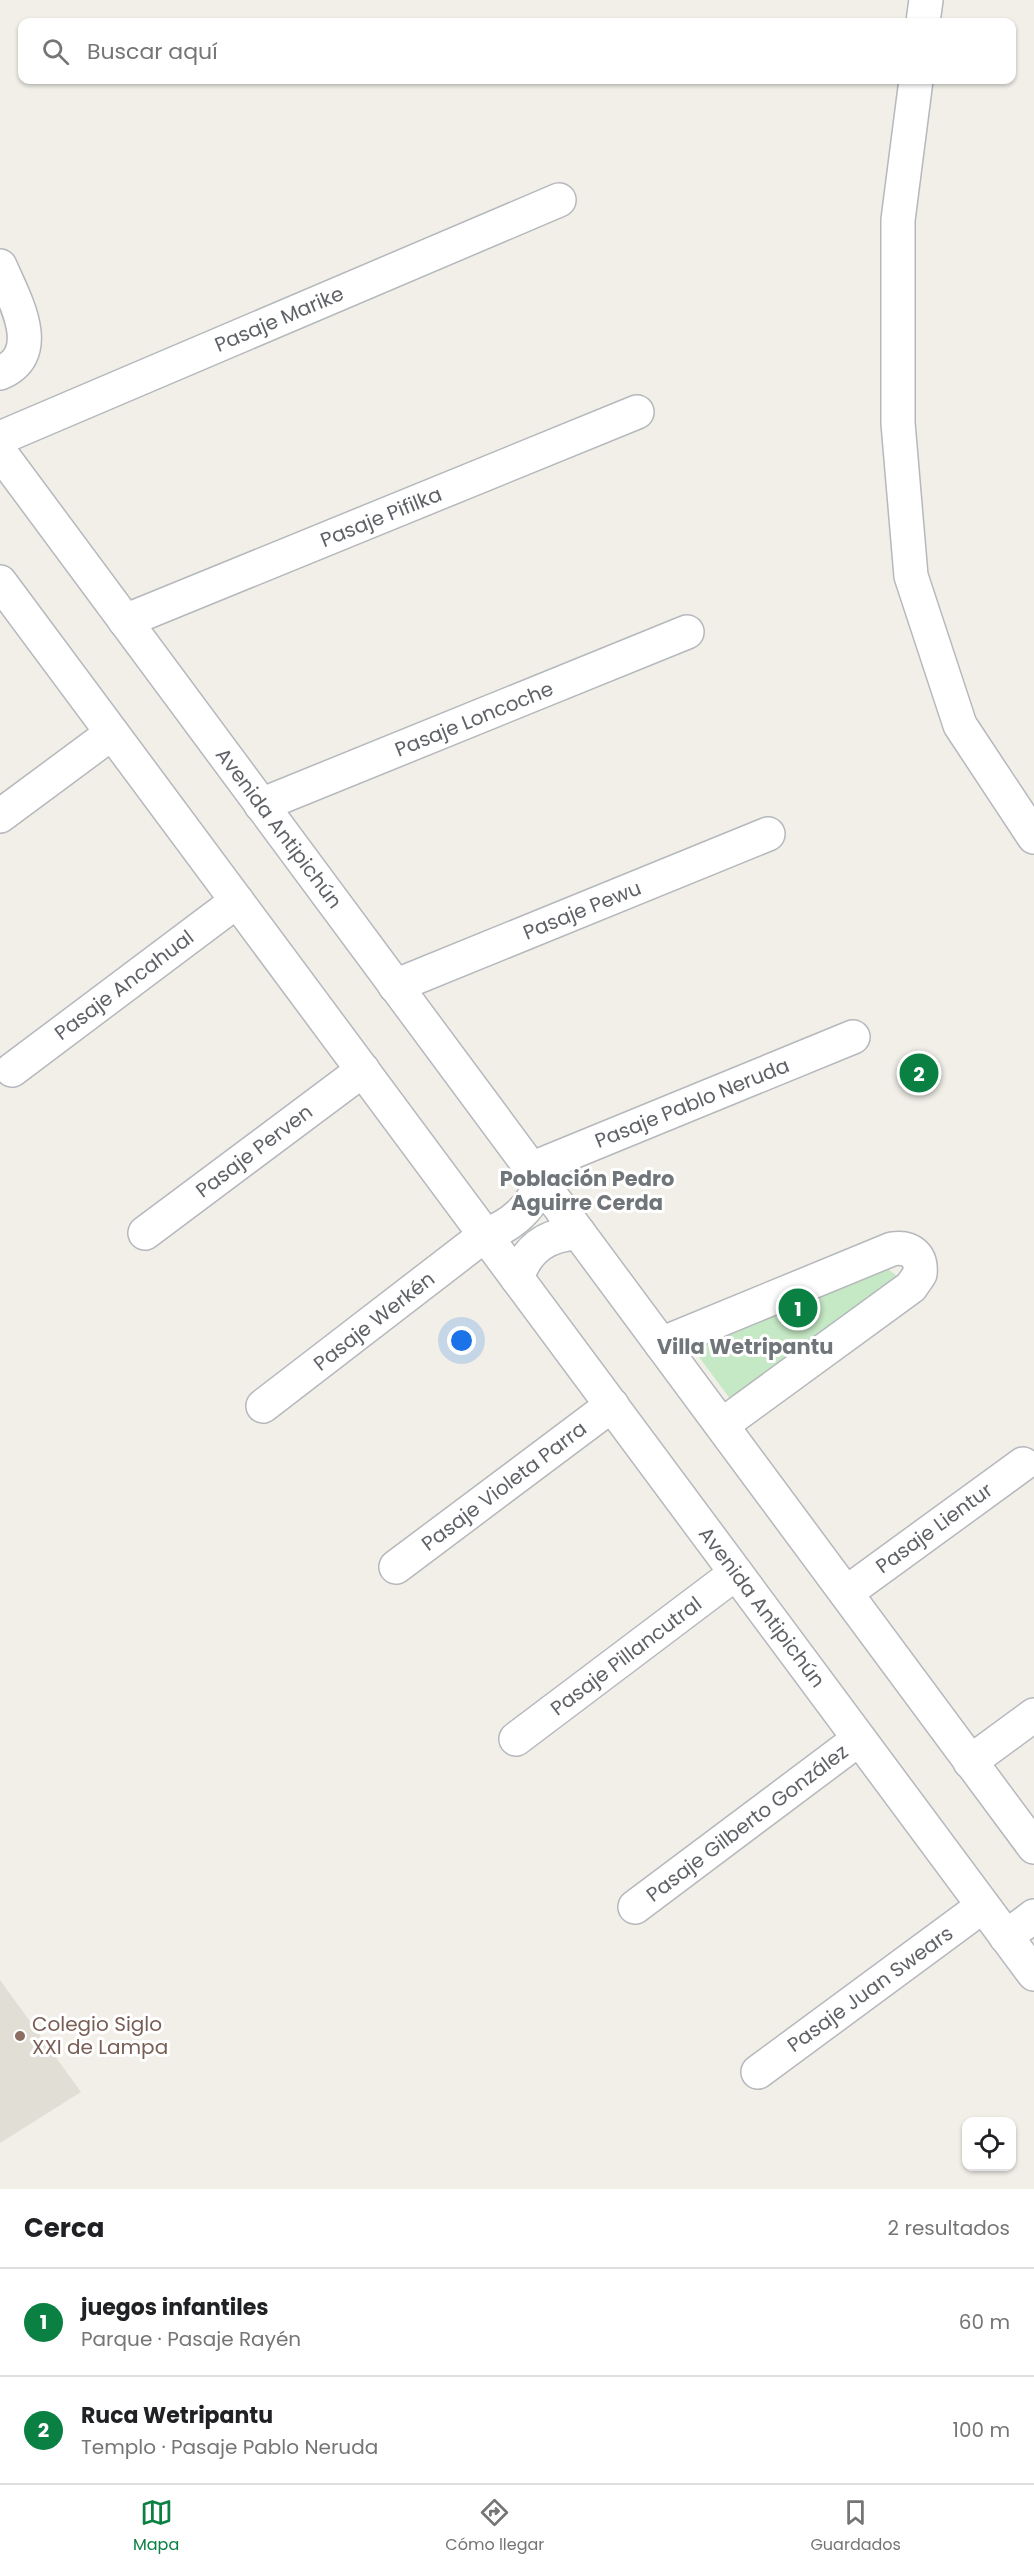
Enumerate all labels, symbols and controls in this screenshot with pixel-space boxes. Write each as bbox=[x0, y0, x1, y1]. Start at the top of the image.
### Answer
search box bbox=[18, 18, 1016, 84]
icon: search bbox=[39, 35, 72, 68]
text: Buscar aquí bbox=[87, 36, 218, 67]
street label: Pasaje Marike bbox=[210, 279, 348, 359]
street label: Pasaje Pifilka bbox=[316, 480, 446, 554]
street label: Pasaje Loncoche bbox=[391, 674, 557, 764]
street label: Avenida Antipichún bbox=[209, 742, 349, 914]
street label: Pasaje Pewu bbox=[519, 874, 645, 946]
street label: Pasaje Ancahual bbox=[49, 923, 199, 1047]
pin: 2 bbox=[900, 1050, 938, 1096]
street label: Pasaje Pablo Neruda bbox=[591, 1051, 793, 1155]
street label: Pasaje Perven bbox=[190, 1098, 318, 1204]
district label: Población Pedro Aguirre Cerda bbox=[500, 1164, 674, 1217]
street label: Pasaje Werkén bbox=[308, 1265, 440, 1377]
pin: 1 bbox=[778, 1286, 818, 1330]
your location bbox=[447, 1326, 476, 1355]
district label: Villa Wetripantu bbox=[657, 1332, 833, 1361]
street label: Pasaje Violeta Parra bbox=[416, 1415, 592, 1557]
street label: Pasaje Lientur bbox=[870, 1476, 998, 1580]
street label: Avenida Antipichún bbox=[692, 1521, 832, 1693]
street label: Pasaje Pillancutral bbox=[545, 1590, 707, 1722]
street label: Pasaje Gilberto González bbox=[640, 1738, 854, 1908]
street label: Pasaje Juan Swears bbox=[781, 1919, 959, 2059]
place label: Colegio Siglo XXI de Lampa bbox=[32, 2010, 168, 2061]
marker: Colegio Siglo XXI de Lampa bbox=[13, 2029, 27, 2043]
map controls bbox=[962, 2117, 1016, 2171]
button: locate bbox=[962, 2117, 1016, 2171]
text: Cerca bbox=[24, 2210, 104, 2246]
text: 2 resultados bbox=[888, 2214, 1010, 2242]
text: juegos infantiles bbox=[81, 2292, 269, 2323]
text: 1 bbox=[40, 2308, 47, 2336]
text: 60 m bbox=[959, 2308, 1010, 2336]
text: Parque · Pasaje Rayén bbox=[81, 2325, 301, 2353]
text: Ruca Wetripantu bbox=[81, 2400, 273, 2431]
text: 2 bbox=[38, 2416, 49, 2444]
text: 100 m bbox=[953, 2416, 1010, 2444]
text: Templo · Pasaje Pablo Neruda bbox=[81, 2433, 378, 2461]
tab: Mapa bbox=[133, 2496, 179, 2557]
tab: Cómo llegar bbox=[445, 2496, 544, 2557]
tab: Guardados bbox=[810, 2496, 901, 2557]

